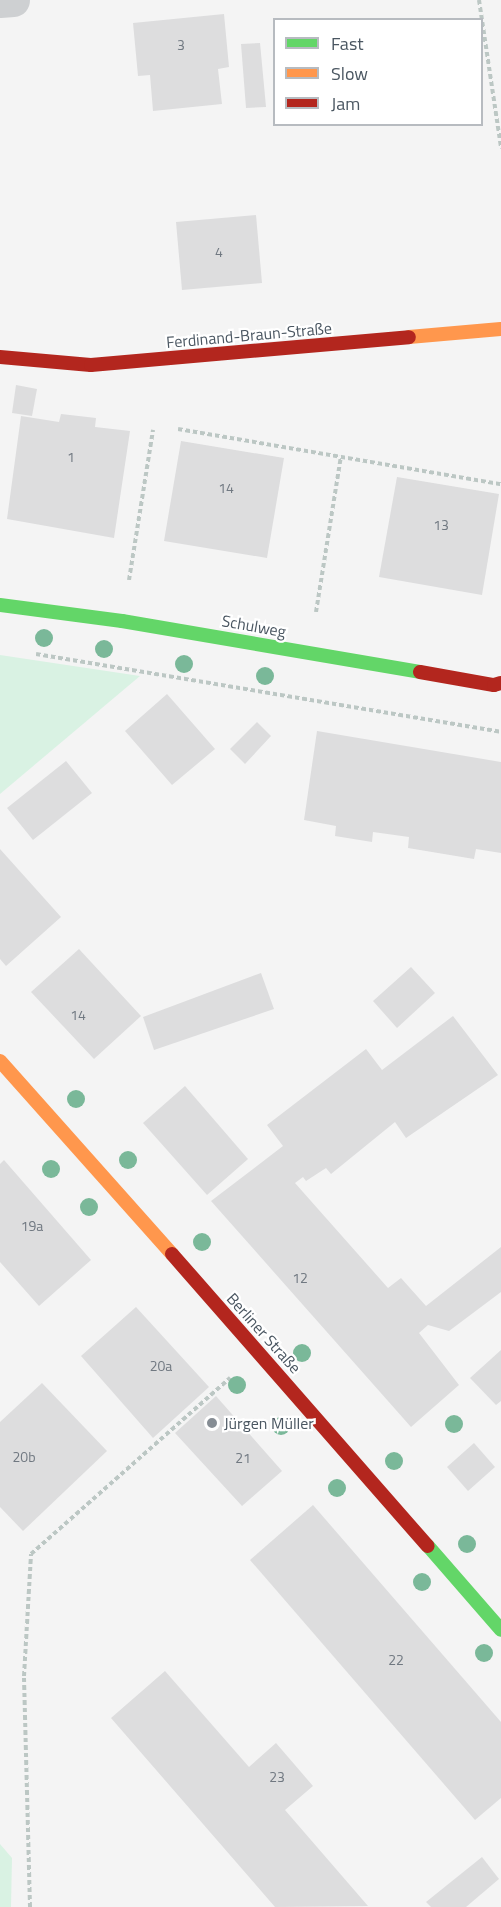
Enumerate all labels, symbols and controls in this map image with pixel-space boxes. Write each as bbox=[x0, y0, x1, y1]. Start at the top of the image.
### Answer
legend bbox=[273, 18, 483, 126]
text: Fast bbox=[331, 30, 364, 57]
house number: 3 bbox=[177, 37, 185, 53]
text: Slow bbox=[331, 60, 368, 87]
text: Jam bbox=[331, 90, 360, 117]
house number: 4 bbox=[215, 244, 223, 260]
street label: Ferdinand-Braun-Straße bbox=[165, 318, 333, 352]
house number: 1 bbox=[67, 449, 75, 465]
house number: 14 bbox=[218, 480, 234, 496]
house number: 13 bbox=[433, 517, 449, 533]
street label: Schulweg bbox=[220, 611, 288, 641]
house number: 14 bbox=[70, 1007, 86, 1023]
house number: 19a bbox=[21, 1218, 43, 1234]
house number: 12 bbox=[292, 1270, 308, 1286]
street label: Berliner Straße bbox=[223, 1289, 305, 1377]
house number: 20a bbox=[150, 1358, 172, 1374]
place label: Jürgen Müller bbox=[224, 1413, 314, 1433]
marker: Jürgen Müller bbox=[205, 1416, 219, 1430]
house number: 20b bbox=[12, 1449, 36, 1465]
house number: 21 bbox=[235, 1450, 251, 1466]
house number: 22 bbox=[388, 1652, 404, 1668]
house number: 23 bbox=[269, 1769, 285, 1785]

